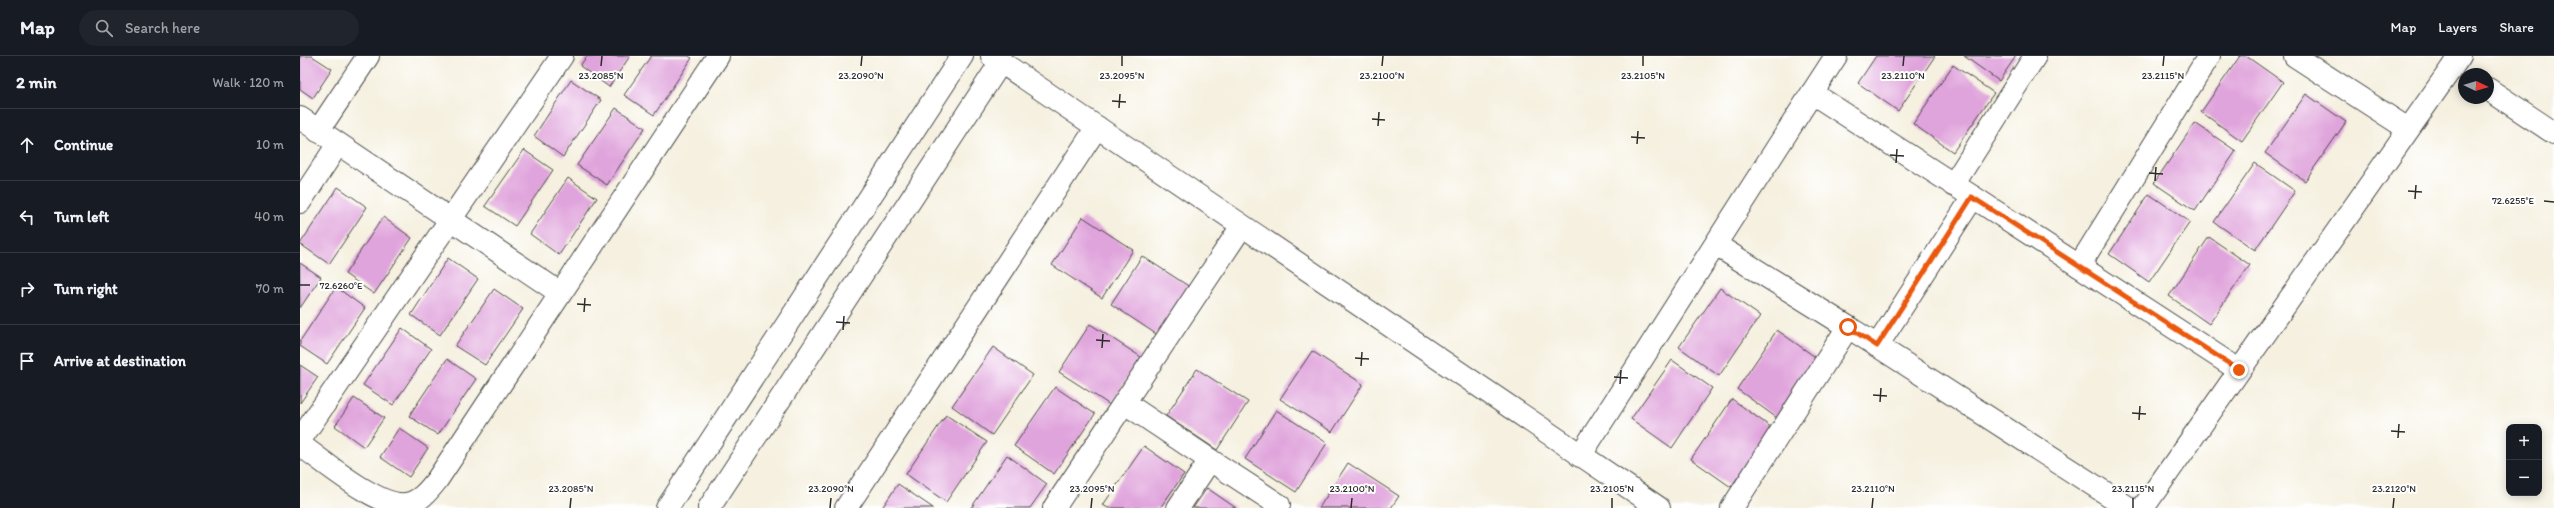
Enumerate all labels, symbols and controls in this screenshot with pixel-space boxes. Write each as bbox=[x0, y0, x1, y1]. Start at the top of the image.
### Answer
search box bbox=[79, 10, 359, 46]
text: Map bbox=[20, 16, 55, 39]
icon: search bbox=[93, 17, 115, 39]
text: Search here bbox=[125, 19, 200, 37]
text: Map bbox=[2391, 19, 2416, 36]
text: Layers bbox=[2438, 19, 2477, 36]
text: Share bbox=[2499, 19, 2534, 36]
north arrow bbox=[2458, 68, 2494, 104]
text: 23.2085°N bbox=[578, 69, 624, 82]
text: 23.2090°N bbox=[838, 69, 884, 82]
text: 23.2095°N bbox=[1100, 69, 1145, 82]
text: 23.2100°N bbox=[1359, 69, 1405, 82]
text: 23.2105°N bbox=[1621, 69, 1665, 82]
text: 23.2110°N bbox=[1881, 69, 1925, 82]
text: 23.2115°N bbox=[2142, 69, 2185, 82]
text: 2 min bbox=[16, 72, 56, 92]
text: Walk · 120 m bbox=[213, 75, 284, 90]
icon: ahead bbox=[16, 134, 38, 156]
text: Continue bbox=[54, 136, 113, 154]
text: 10 m bbox=[256, 137, 284, 152]
text: 72.6255°E bbox=[2492, 194, 2535, 207]
icon: left bbox=[16, 206, 38, 228]
text: Turn left bbox=[54, 208, 109, 226]
text: 40 m bbox=[254, 209, 284, 224]
icon: right bbox=[16, 278, 38, 300]
text: 72.6260°E bbox=[319, 279, 363, 292]
text: Turn right bbox=[54, 280, 118, 298]
text: 70 m bbox=[256, 281, 284, 296]
route start bbox=[1839, 318, 1857, 336]
icon: arrive bbox=[16, 350, 38, 372]
text: Arrive at destination bbox=[54, 352, 186, 370]
route end bbox=[2230, 361, 2248, 379]
map controls bbox=[2506, 424, 2542, 496]
button: + bbox=[2506, 424, 2542, 460]
button: − bbox=[2506, 460, 2542, 496]
text: 23.2085°N bbox=[548, 482, 594, 495]
text: 23.2090°N bbox=[808, 482, 854, 495]
text: 23.2095°N bbox=[1070, 482, 1115, 495]
text: 23.2100°N bbox=[1329, 482, 1375, 495]
text: 23.2105°N bbox=[1590, 482, 1634, 495]
text: 23.2110°N bbox=[1851, 482, 1895, 495]
text: 23.2115°N bbox=[2112, 482, 2155, 495]
text: 23.2120°N bbox=[2372, 482, 2416, 495]

